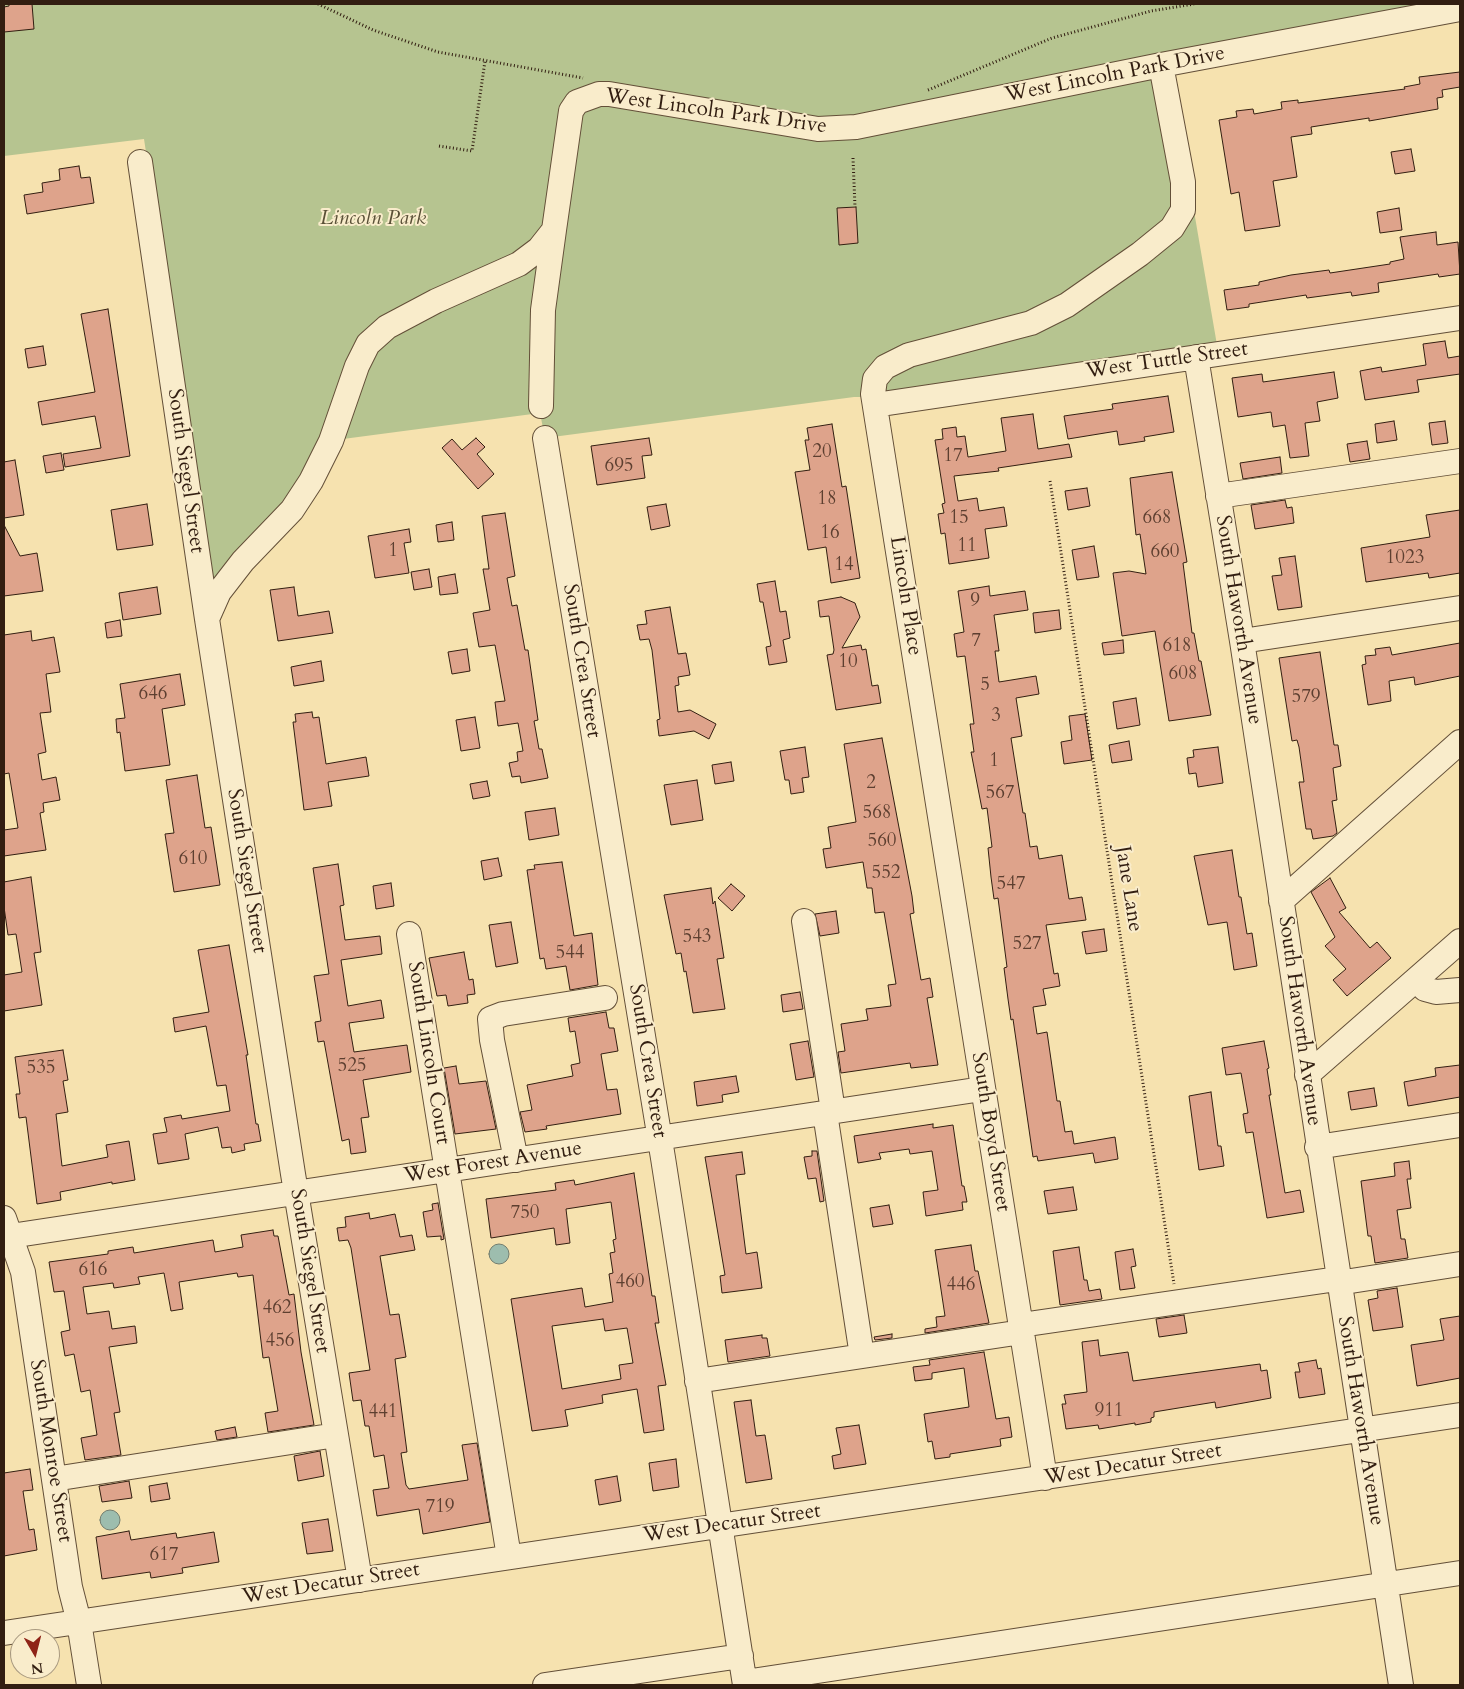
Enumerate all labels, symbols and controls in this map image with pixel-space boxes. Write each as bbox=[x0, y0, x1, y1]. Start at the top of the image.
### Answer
street label: West Lincoln Park Drive bbox=[1003, 41, 1227, 109]
street label: West Lincoln Park Drive bbox=[604, 84, 828, 140]
park label: Lincoln Park bbox=[320, 206, 426, 232]
street label: West Tuttle Street bbox=[1084, 337, 1250, 385]
street label: South Siegel Street bbox=[161, 387, 209, 555]
house number: 20 bbox=[812, 442, 832, 464]
house number: 17 bbox=[943, 446, 963, 468]
house number: 695 bbox=[604, 456, 634, 478]
house number: 18 bbox=[817, 489, 837, 511]
house number: 15 bbox=[949, 508, 969, 530]
house number: 668 bbox=[1142, 508, 1172, 530]
street label: South Haworth Avenue bbox=[1209, 514, 1267, 726]
house number: 16 bbox=[820, 523, 840, 545]
street label: Lincoln Place bbox=[883, 535, 927, 657]
house number: 11 bbox=[957, 536, 977, 558]
house number: 1 bbox=[388, 541, 398, 563]
house number: 660 bbox=[1150, 542, 1180, 564]
house number: 1023 bbox=[1386, 548, 1424, 570]
house number: 14 bbox=[834, 555, 854, 577]
street label: South Crea Street bbox=[556, 582, 606, 740]
house number: 9 bbox=[970, 591, 980, 613]
house number: 7 bbox=[971, 631, 981, 653]
house number: 618 bbox=[1162, 636, 1192, 658]
house number: 10 bbox=[838, 652, 858, 674]
house number: 608 bbox=[1168, 664, 1198, 686]
house number: 5 bbox=[980, 675, 990, 697]
house number: 646 bbox=[138, 684, 168, 706]
house number: 579 bbox=[1291, 687, 1321, 709]
house number: 3 bbox=[991, 706, 1001, 728]
house number: 1 bbox=[989, 751, 999, 773]
house number: 2 bbox=[866, 773, 876, 795]
house number: 567 bbox=[985, 783, 1015, 805]
street label: South Siegel Street bbox=[221, 787, 271, 955]
house number: 568 bbox=[862, 803, 892, 825]
house number: 560 bbox=[867, 831, 897, 853]
street label: Jane Lane bbox=[1109, 844, 1147, 934]
house number: 610 bbox=[178, 849, 208, 871]
house number: 552 bbox=[871, 863, 901, 885]
house number: 547 bbox=[996, 874, 1026, 896]
street label: South Haworth Avenue bbox=[1272, 914, 1326, 1128]
house number: 543 bbox=[682, 927, 712, 949]
house number: 527 bbox=[1012, 934, 1042, 956]
house number: 544 bbox=[555, 943, 585, 965]
street label: South Lincoln Court bbox=[401, 960, 455, 1146]
street label: South Crea Street bbox=[622, 982, 672, 1140]
street label: South Boyd Street bbox=[965, 1050, 1015, 1214]
house number: 525 bbox=[337, 1056, 367, 1078]
house number: 535 bbox=[26, 1058, 56, 1080]
street label: West Forest Avenue bbox=[402, 1136, 584, 1190]
street label: South Siegel Street bbox=[284, 1187, 334, 1355]
house number: 750 bbox=[510, 1203, 540, 1225]
house number: 616 bbox=[78, 1260, 108, 1282]
house number: 460 bbox=[615, 1272, 645, 1294]
house number: 446 bbox=[946, 1275, 976, 1297]
house number: 462 bbox=[262, 1298, 292, 1320]
street label: South Haworth Avenue bbox=[1331, 1315, 1389, 1527]
house number: 456 bbox=[265, 1331, 295, 1353]
street label: South Monroe Street bbox=[23, 1358, 77, 1544]
house number: 911 bbox=[1094, 1401, 1124, 1423]
house number: 441 bbox=[368, 1402, 398, 1424]
street label: West Decatur Street bbox=[1043, 1439, 1223, 1491]
house number: 719 bbox=[425, 1497, 455, 1519]
street label: West Decatur Street bbox=[641, 1499, 823, 1549]
house number: 617 bbox=[149, 1545, 179, 1567]
street label: West Decatur Street bbox=[241, 1558, 421, 1610]
north arrow bbox=[10, 1629, 60, 1679]
text: N bbox=[30, 1658, 44, 1679]

